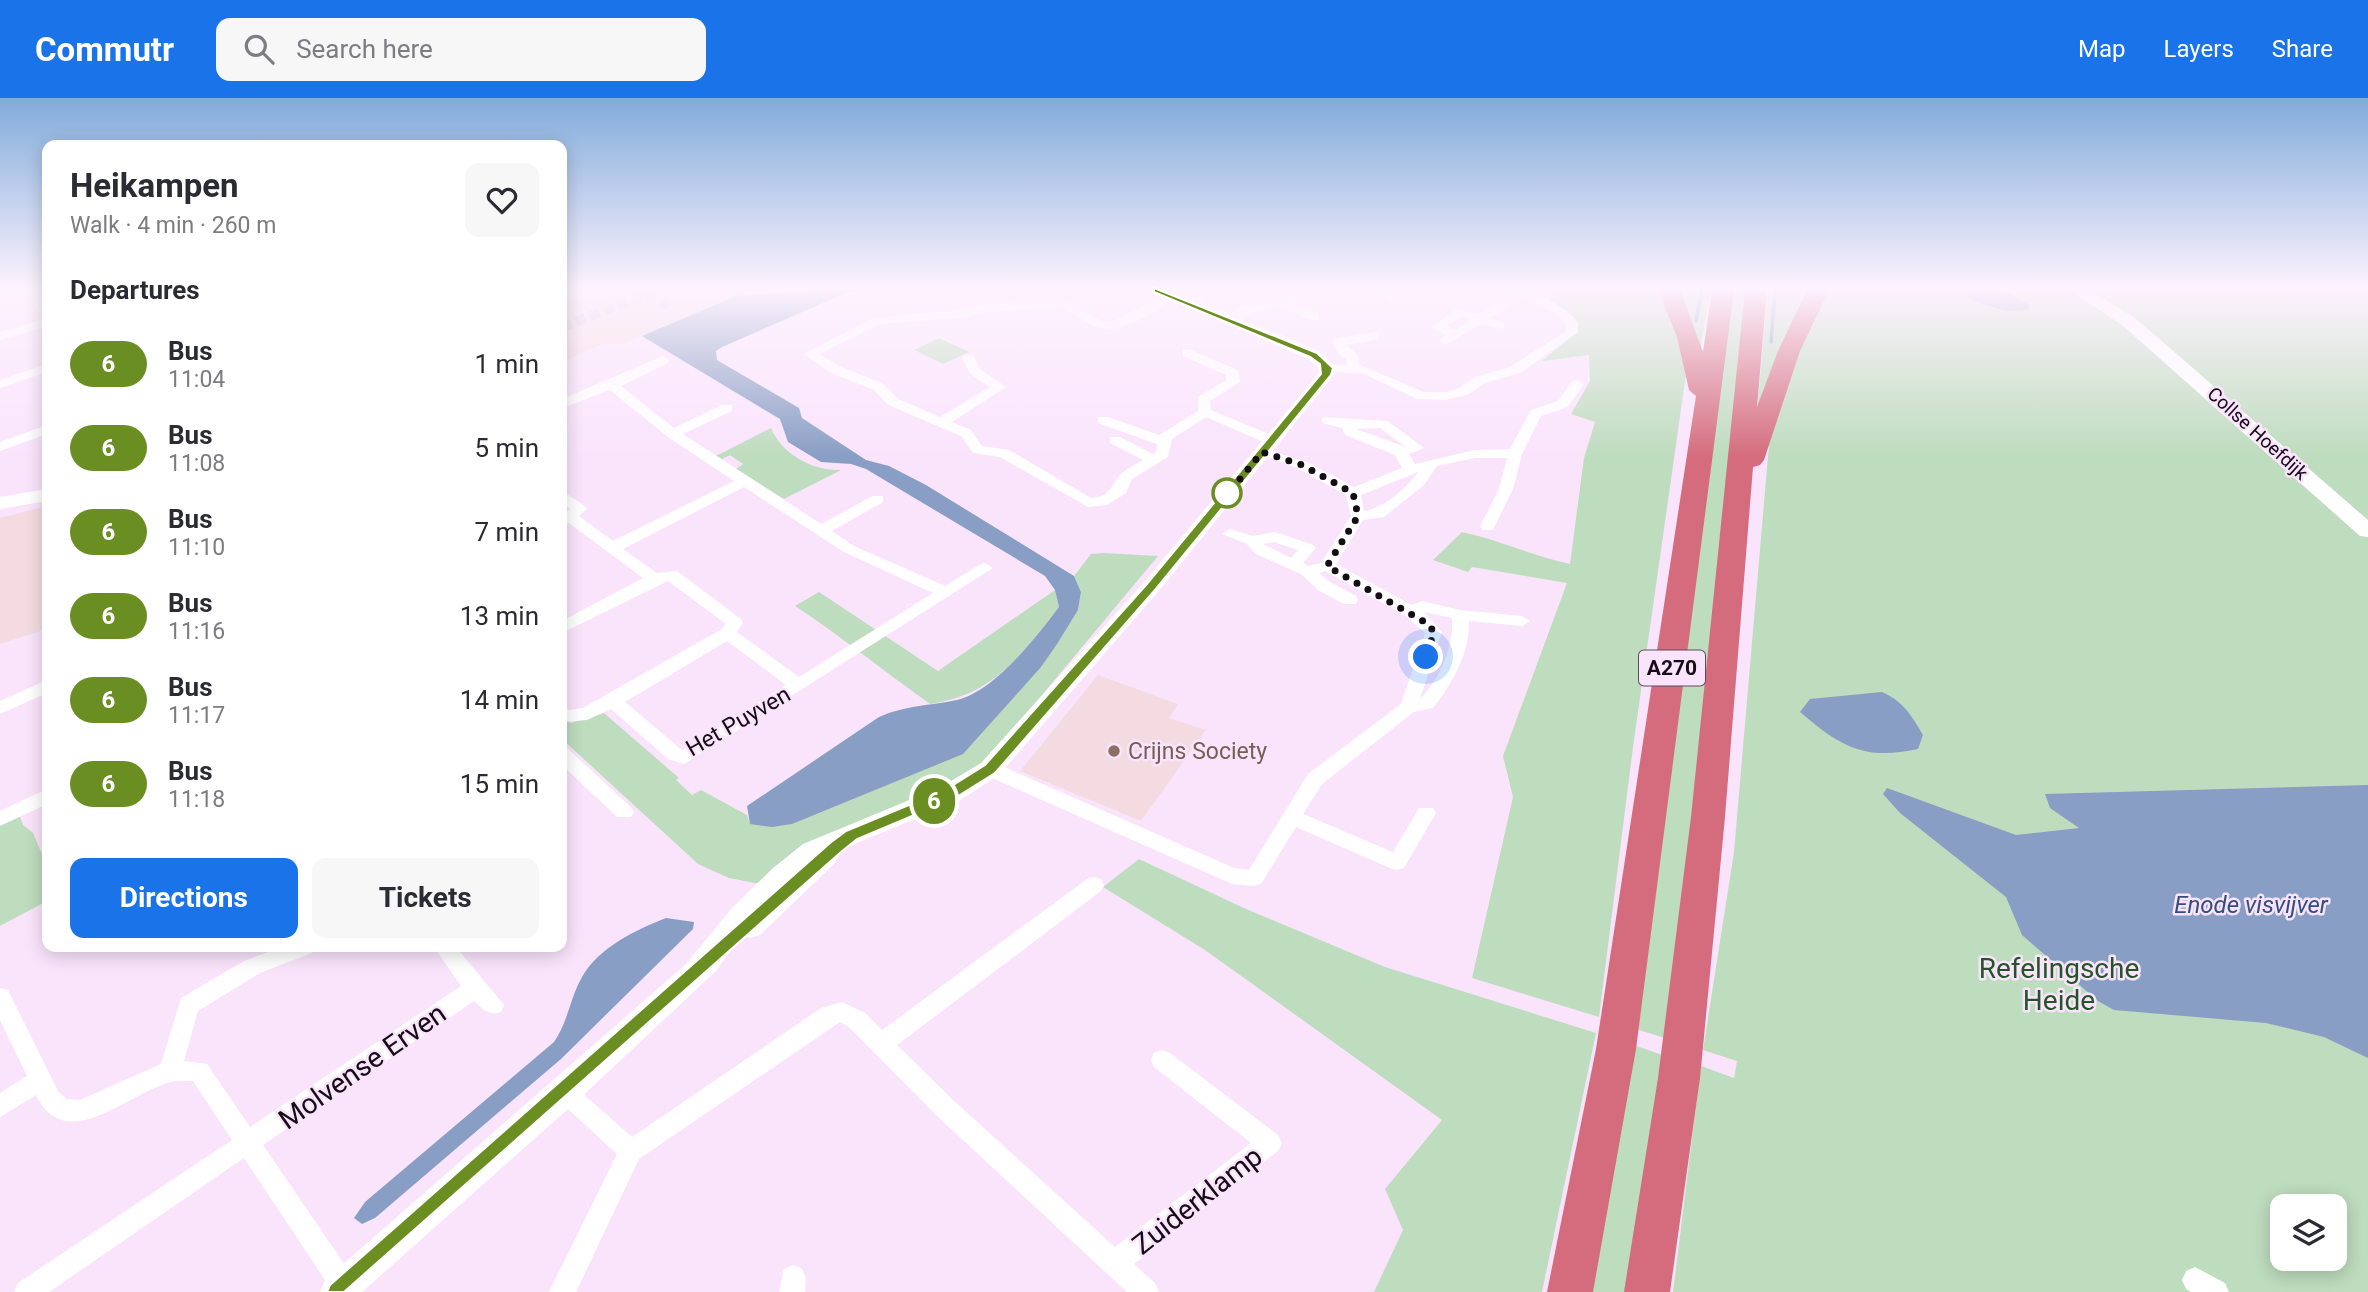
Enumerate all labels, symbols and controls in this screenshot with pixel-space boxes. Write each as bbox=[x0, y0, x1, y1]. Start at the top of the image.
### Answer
search box bbox=[216, 18, 706, 81]
text: Commutr bbox=[35, 30, 174, 69]
icon: search bbox=[240, 30, 278, 68]
text: Search here bbox=[296, 34, 433, 64]
text: Map bbox=[2078, 35, 2126, 63]
text: Layers bbox=[2164, 35, 2234, 63]
text: Share bbox=[2272, 35, 2333, 63]
button: heart bbox=[465, 163, 539, 237]
text: Heikampen bbox=[70, 166, 239, 205]
text: Walk · 4 min · 260 m bbox=[70, 212, 276, 239]
text: Departures bbox=[70, 275, 200, 305]
text: Bus bbox=[168, 336, 213, 366]
text: 1 min bbox=[474, 349, 539, 379]
text: 6 bbox=[102, 350, 115, 378]
text: 11:04 bbox=[168, 366, 225, 393]
street label: Collse Hoefdijk bbox=[2203, 382, 2313, 485]
text: Bus bbox=[168, 420, 213, 450]
text: 5 min bbox=[474, 433, 539, 463]
text: 6 bbox=[102, 434, 115, 462]
text: 11:08 bbox=[168, 450, 225, 477]
unlabelled marker bbox=[1212, 478, 1242, 508]
text: Bus bbox=[168, 504, 213, 534]
text: 7 min bbox=[474, 517, 539, 547]
text: 6 bbox=[102, 518, 115, 546]
text: 11:10 bbox=[168, 534, 225, 561]
text: Bus bbox=[168, 588, 213, 618]
text: 13 min bbox=[460, 601, 539, 631]
text: 6 bbox=[102, 602, 115, 630]
text: 11:16 bbox=[168, 618, 225, 645]
your location bbox=[1408, 639, 1443, 674]
road number: A270 bbox=[1639, 650, 1705, 686]
text: Bus bbox=[168, 672, 213, 702]
street label: Het Puyven bbox=[681, 681, 795, 762]
text: 14 min bbox=[460, 685, 539, 715]
text: 6 bbox=[102, 686, 115, 714]
text: 11:17 bbox=[168, 702, 225, 729]
place label: Crijns Society bbox=[1128, 738, 1267, 765]
marker: Crijns Society bbox=[1106, 743, 1122, 759]
text: Bus bbox=[168, 756, 213, 786]
text: 15 min bbox=[460, 769, 539, 799]
text: 6 bbox=[102, 770, 115, 798]
line badge: 6 bbox=[911, 778, 957, 824]
text: 11:18 bbox=[168, 786, 225, 813]
text: 6 bbox=[927, 787, 941, 815]
button: Directions bbox=[70, 858, 298, 938]
button: Tickets bbox=[312, 858, 539, 938]
water label: Enode visvijver bbox=[2174, 891, 2329, 919]
park label: Refelingsche Heide bbox=[1979, 952, 2139, 1017]
street label: Molvense Erven bbox=[272, 997, 452, 1136]
street label: Zuiderklamp bbox=[1126, 1140, 1269, 1261]
map controls bbox=[2270, 1194, 2347, 1271]
button: layers bbox=[2270, 1194, 2347, 1271]

